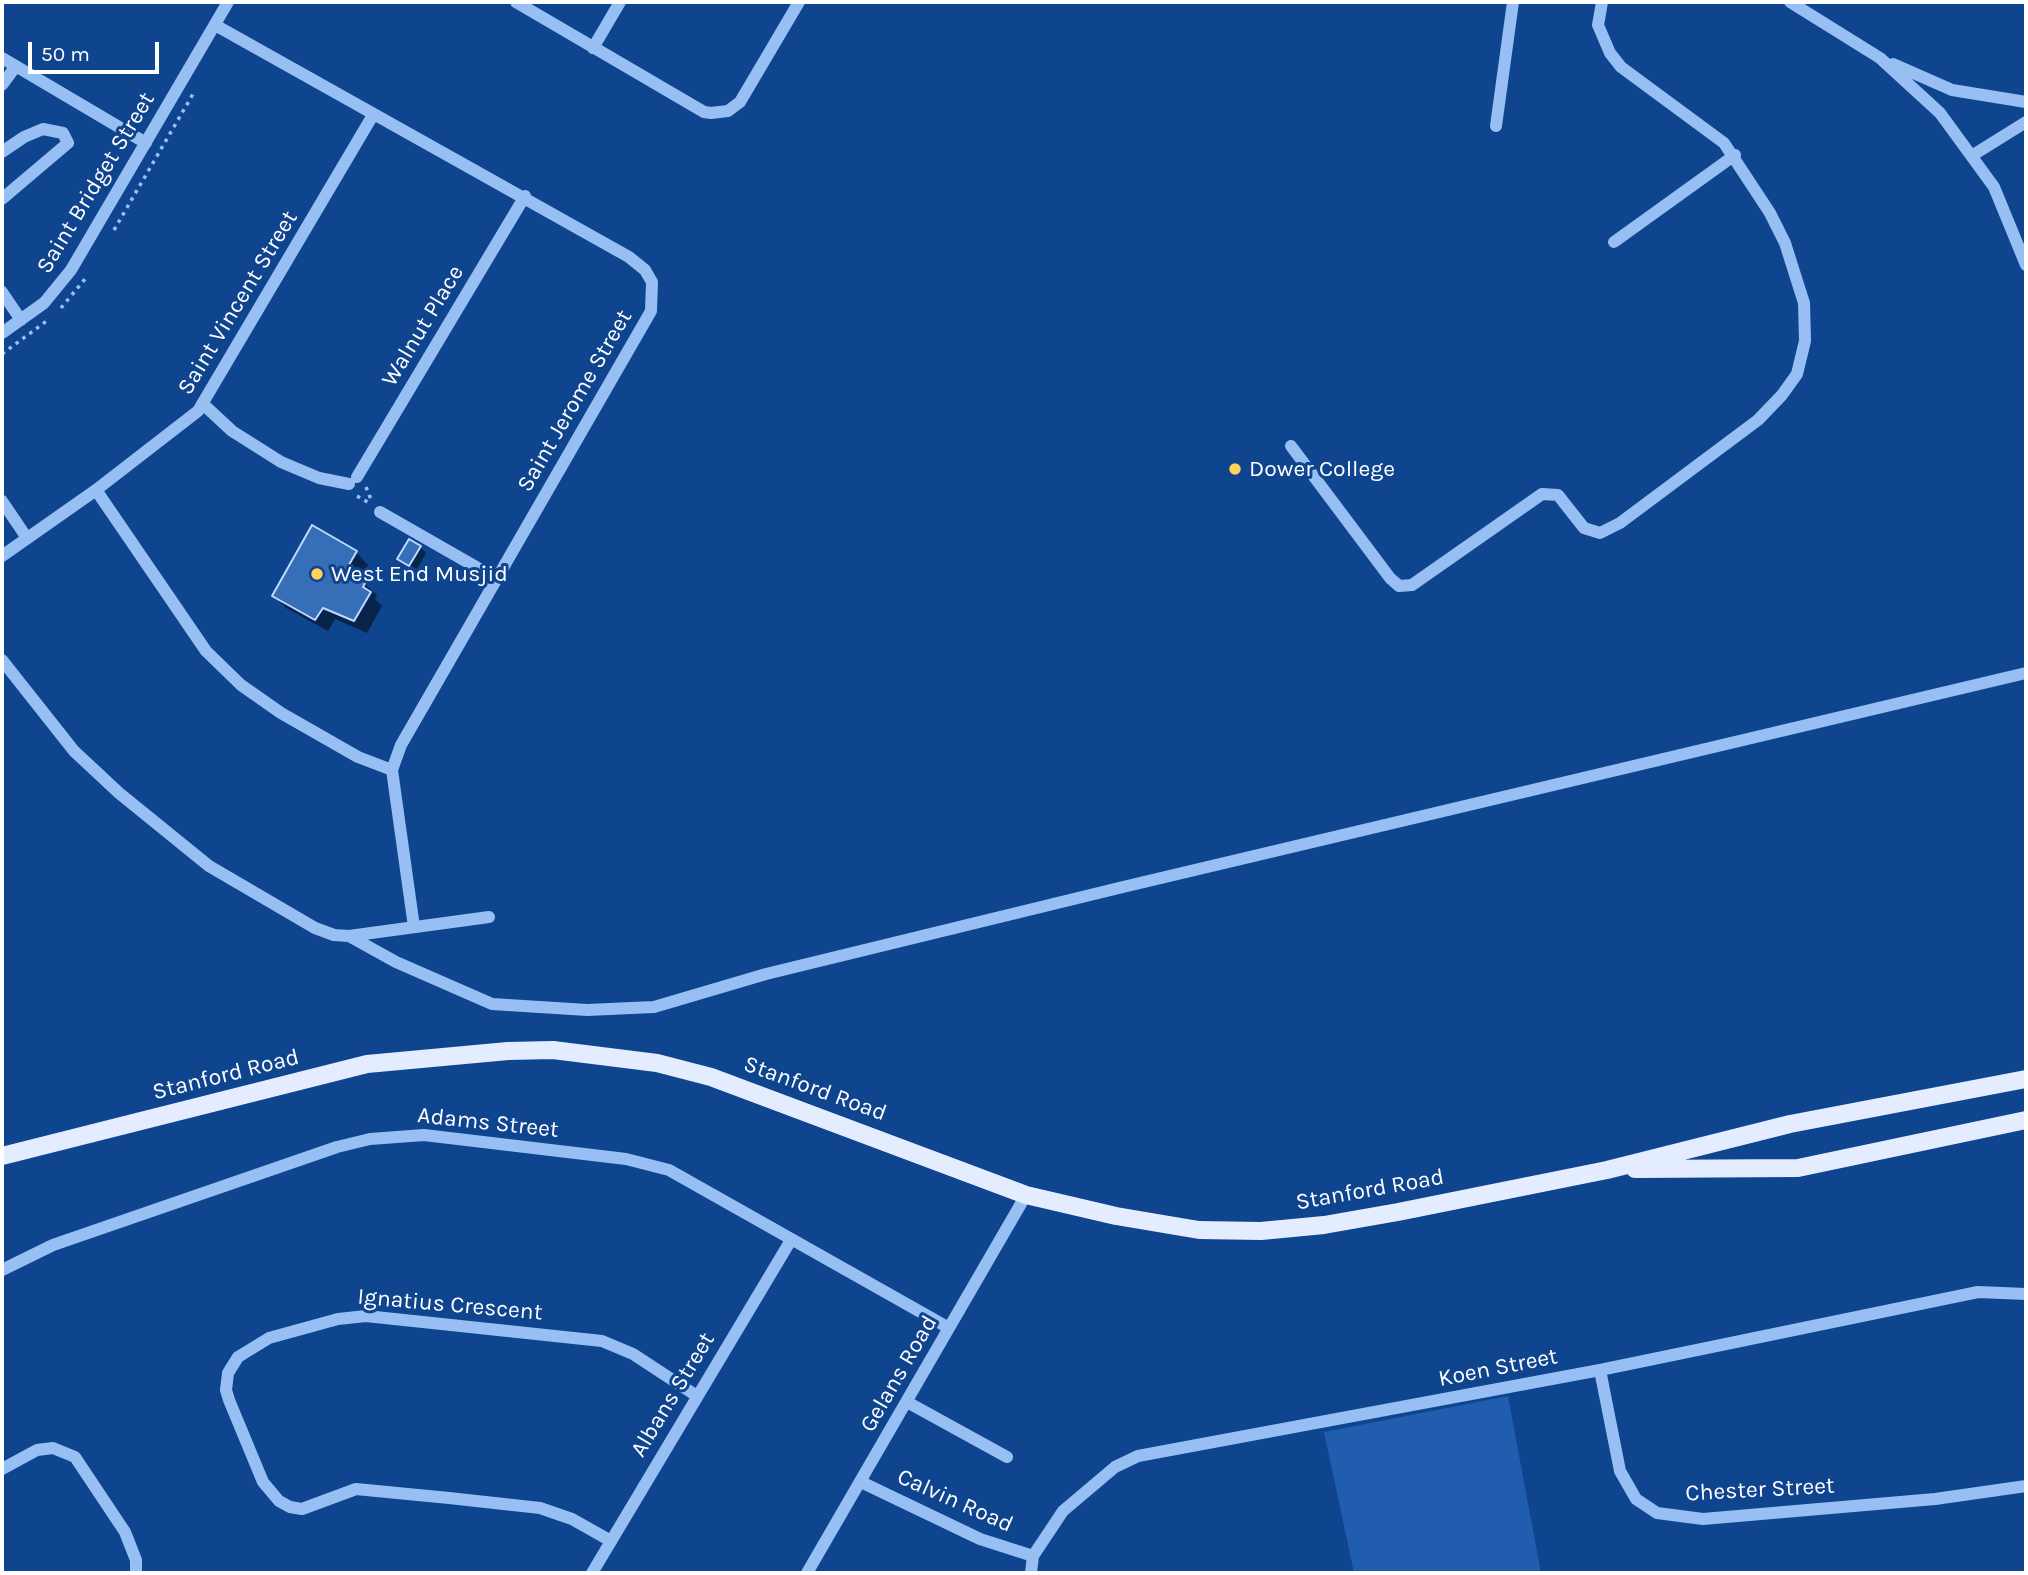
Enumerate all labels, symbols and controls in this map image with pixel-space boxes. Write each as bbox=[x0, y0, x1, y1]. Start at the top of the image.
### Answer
scale bar bbox=[32, 28, 163, 72]
text: 50 m bbox=[41, 42, 90, 66]
street label: Saint Bridget Street bbox=[31, 87, 161, 279]
street label: Saint Vincent Street bbox=[172, 206, 304, 400]
street label: Walnut Place bbox=[376, 260, 470, 392]
street label: Saint Jerome Street bbox=[512, 305, 638, 497]
place label: Dower College bbox=[1249, 455, 1395, 483]
marker: Dower College bbox=[1227, 461, 1243, 477]
place label: West End Musjid bbox=[331, 560, 508, 588]
marker: West End Musjid bbox=[309, 566, 325, 582]
street label: Stanford Road bbox=[150, 1043, 302, 1107]
street label: Stanford Road bbox=[740, 1050, 890, 1128]
street label: Adams Street bbox=[416, 1102, 560, 1144]
street label: Stanford Road bbox=[1294, 1163, 1446, 1217]
street label: Ignatius Crescent bbox=[356, 1283, 544, 1327]
street label: Gelans Road bbox=[855, 1311, 943, 1437]
street label: Albans Street bbox=[625, 1328, 721, 1462]
street label: Koen Street bbox=[1436, 1343, 1560, 1393]
street label: Calvin Road bbox=[893, 1463, 1017, 1539]
street label: Chester Street bbox=[1685, 1472, 1835, 1508]

